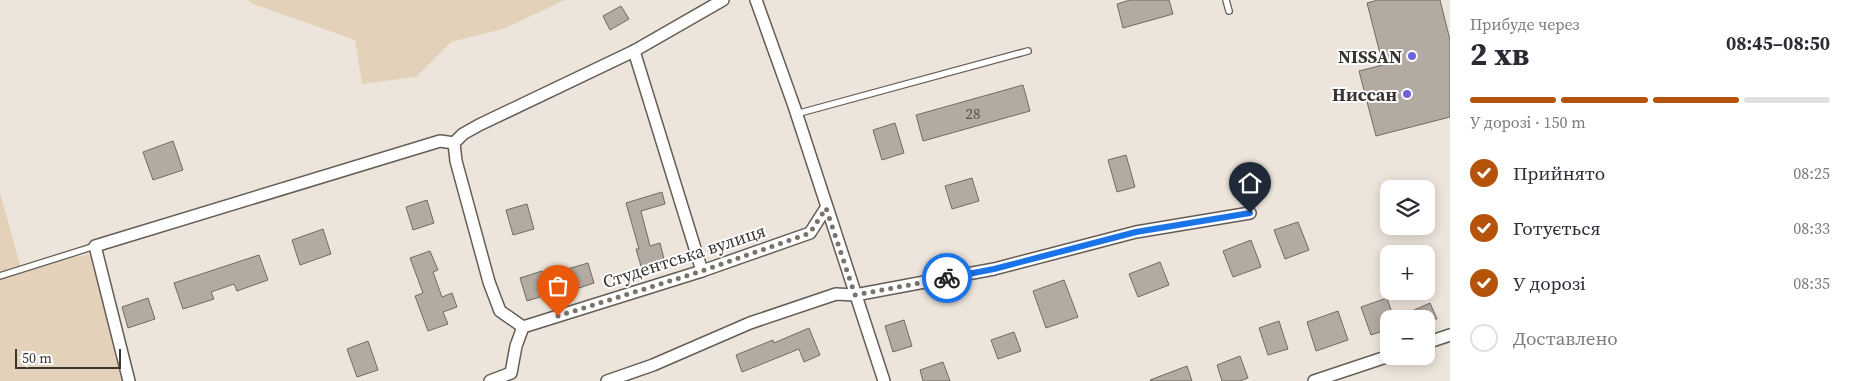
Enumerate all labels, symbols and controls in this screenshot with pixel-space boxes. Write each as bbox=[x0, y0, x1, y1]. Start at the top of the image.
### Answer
text: Прибуде через bbox=[1470, 13, 1580, 35]
text: 08:45–08:50 bbox=[1726, 30, 1830, 56]
text: 2 хв bbox=[1470, 32, 1529, 76]
place label: NISSAN bbox=[1338, 44, 1402, 69]
marker: NISSAN bbox=[1406, 50, 1418, 62]
place label: Ниссан bbox=[1332, 82, 1397, 107]
marker: Ниссан bbox=[1401, 88, 1413, 100]
house number: 28 bbox=[965, 103, 981, 124]
text: У дорозі · 150 m bbox=[1470, 111, 1586, 133]
icon: check bbox=[1470, 159, 1498, 187]
text: Прийнято bbox=[1513, 160, 1605, 186]
pin bbox=[1229, 162, 1271, 213]
text: 08:25 bbox=[1793, 162, 1830, 184]
icon: home bbox=[1236, 169, 1264, 197]
map controls bbox=[1380, 180, 1435, 365]
button: layers bbox=[1380, 180, 1435, 235]
icon: check bbox=[1470, 214, 1498, 242]
text: Готується bbox=[1513, 215, 1601, 241]
text: 08:33 bbox=[1793, 217, 1830, 239]
street label: Студентська вулиця bbox=[599, 218, 769, 294]
button: + bbox=[1380, 245, 1435, 300]
courier bbox=[922, 253, 972, 303]
icon: bike bbox=[933, 264, 961, 292]
pin bbox=[537, 265, 579, 316]
icon: check bbox=[1470, 269, 1498, 297]
text: У дорозі bbox=[1513, 270, 1586, 296]
icon: bag bbox=[544, 272, 572, 300]
text: 08:35 bbox=[1793, 272, 1830, 294]
button: − bbox=[1380, 310, 1435, 365]
text: Доставлено bbox=[1513, 325, 1618, 351]
scale bar bbox=[15, 346, 121, 369]
text: 50 m bbox=[22, 348, 52, 368]

